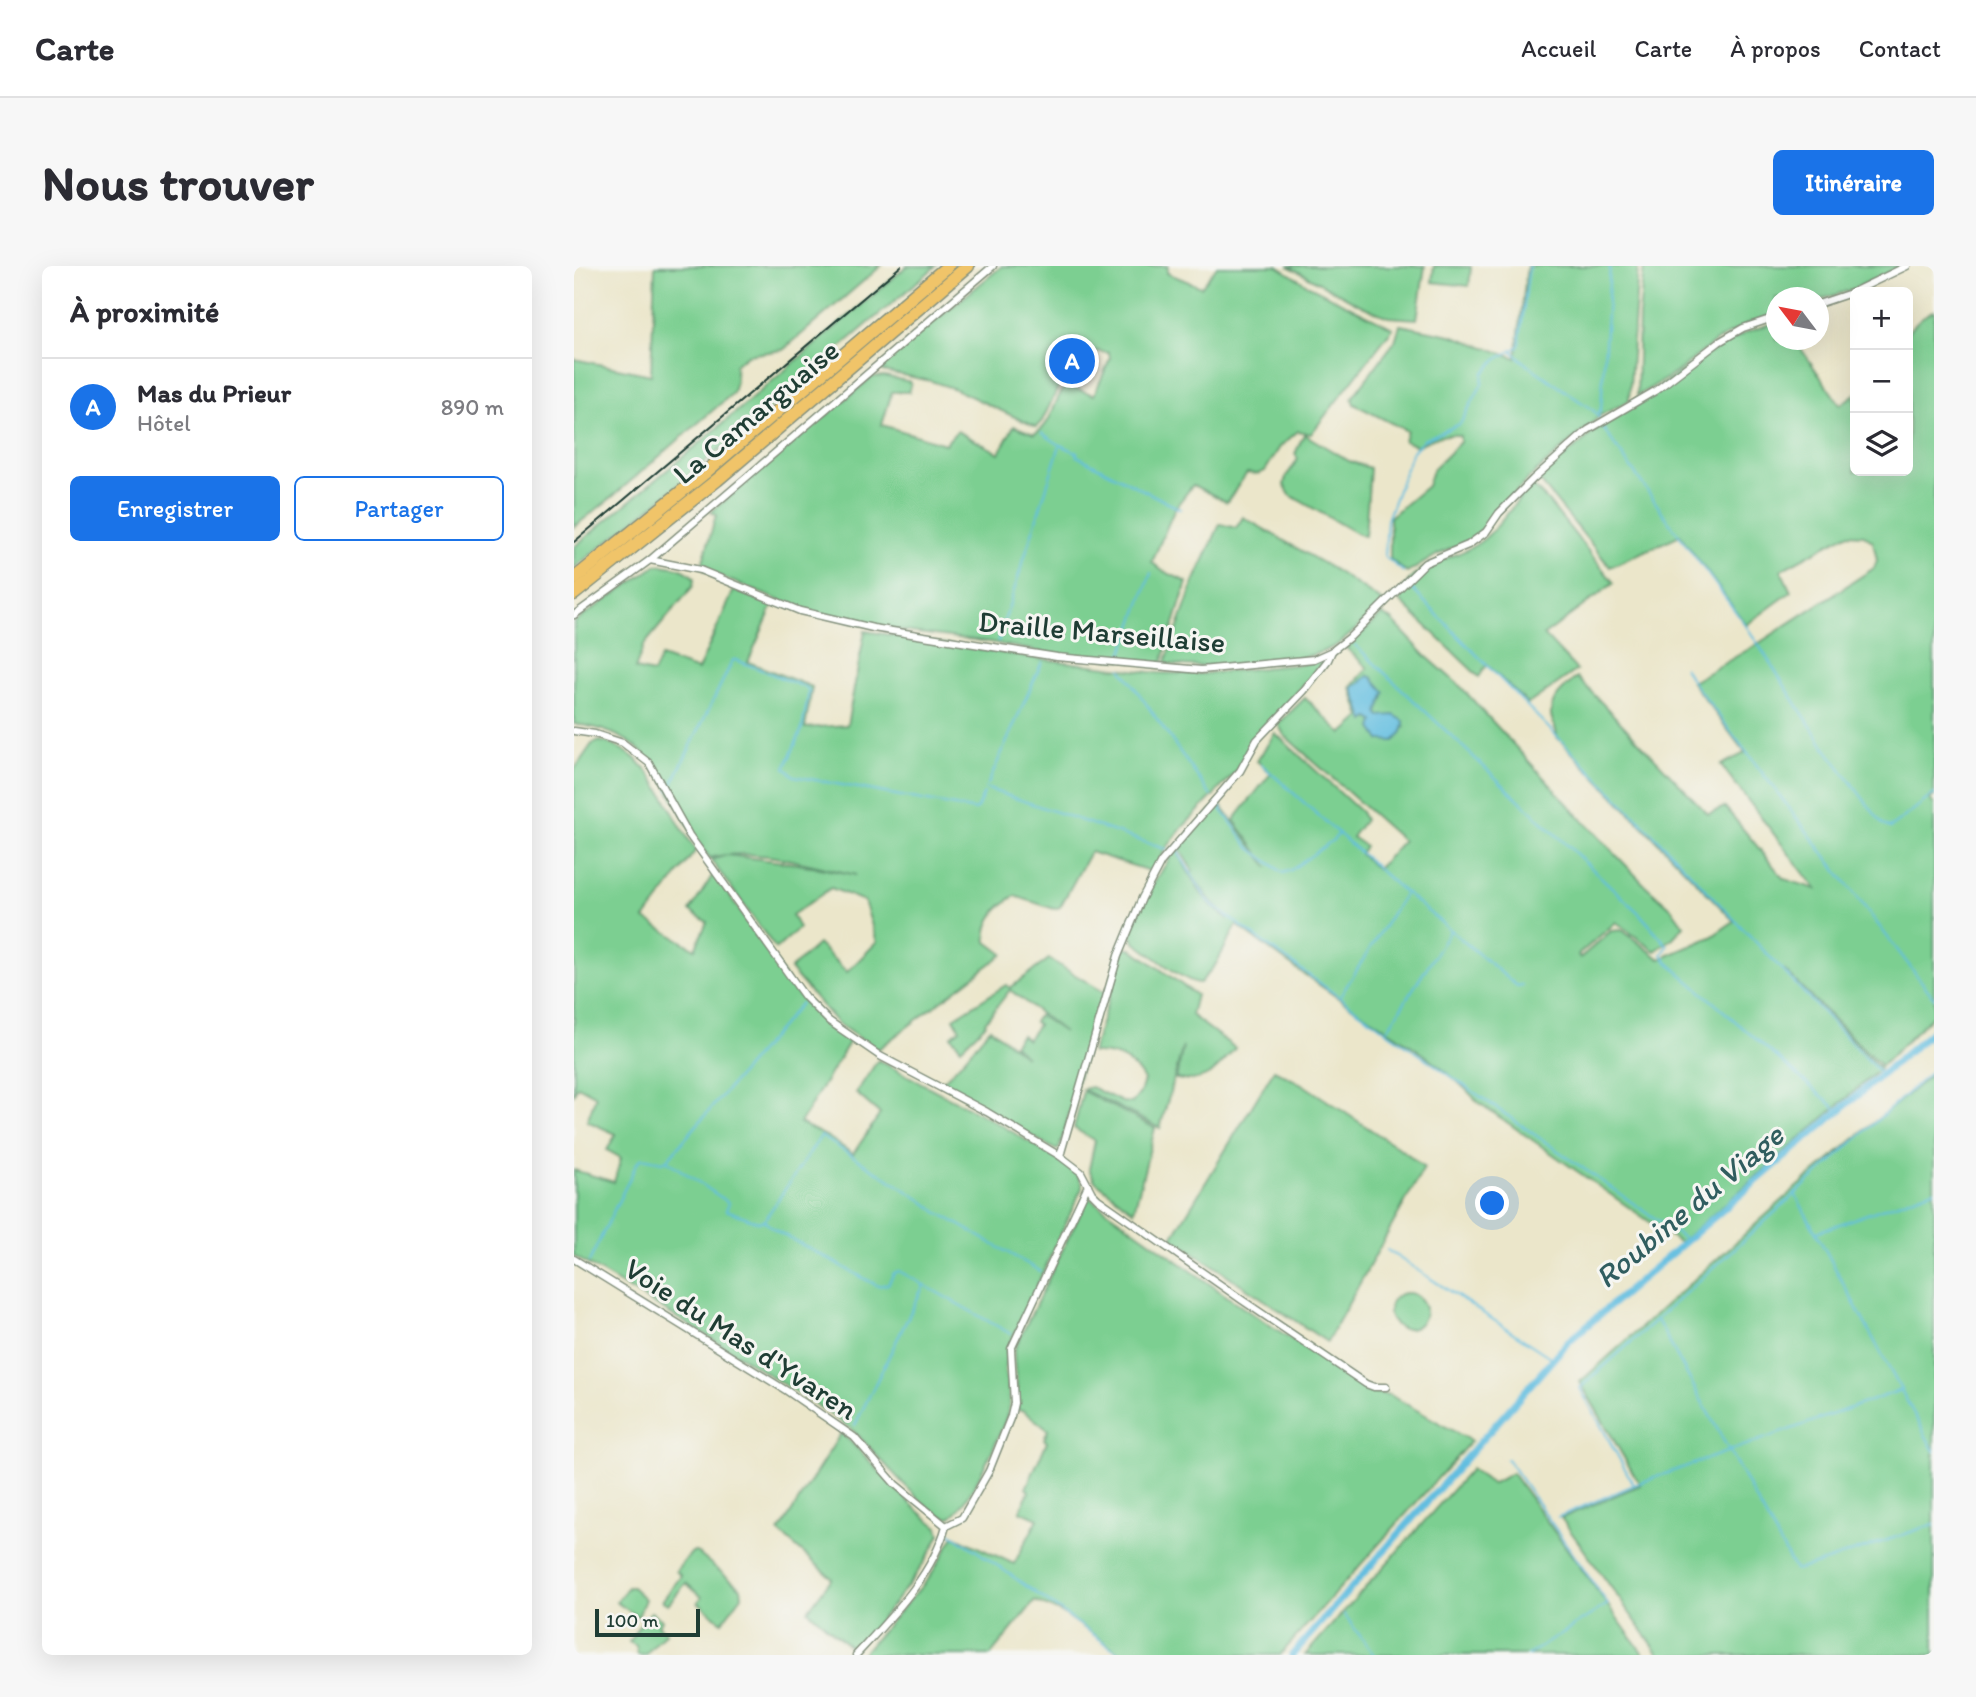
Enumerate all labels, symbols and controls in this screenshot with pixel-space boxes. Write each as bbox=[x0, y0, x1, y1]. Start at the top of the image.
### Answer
text: Carte bbox=[35, 29, 115, 68]
text: Accueil bbox=[1521, 34, 1596, 63]
text: Carte bbox=[1634, 34, 1692, 63]
text: À propos bbox=[1730, 34, 1821, 63]
text: Contact bbox=[1859, 34, 1941, 63]
button: Itinéraire bbox=[1773, 150, 1934, 215]
text: Nous trouver bbox=[42, 153, 314, 212]
north arrow bbox=[1766, 287, 1829, 350]
map controls bbox=[1850, 287, 1913, 476]
button: + bbox=[1850, 287, 1913, 350]
text: À proximité bbox=[70, 293, 219, 330]
street label: La Camarguaise bbox=[665, 331, 846, 492]
pin: A bbox=[1049, 335, 1095, 387]
button: − bbox=[1850, 350, 1913, 413]
text: Mas du Prieur bbox=[137, 377, 291, 409]
text: A bbox=[86, 393, 100, 421]
text: 890 m bbox=[441, 393, 504, 421]
text: Hôtel bbox=[137, 409, 191, 437]
button: layers bbox=[1850, 413, 1913, 476]
button: Enregistrer bbox=[70, 476, 280, 541]
button: Partager bbox=[294, 476, 504, 541]
street label: Draille Marseillaise bbox=[977, 602, 1227, 661]
water label: Roubine du Viage bbox=[1587, 1115, 1792, 1296]
your location bbox=[1475, 1186, 1509, 1220]
street label: Voie du Mas d'Yvaren bbox=[618, 1250, 865, 1428]
scale bar bbox=[595, 1606, 700, 1638]
text: 100 m bbox=[606, 1609, 658, 1632]

